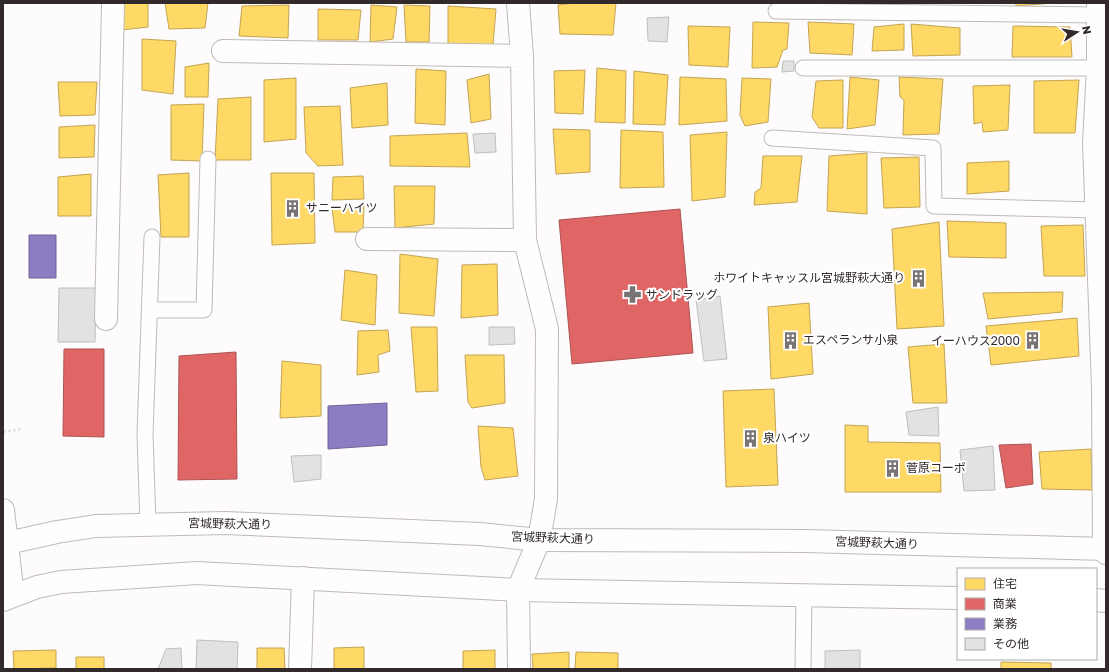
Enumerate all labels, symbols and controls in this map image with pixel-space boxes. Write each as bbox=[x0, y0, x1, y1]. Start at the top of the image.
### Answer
north arrow bbox=[1057, 12, 1097, 52]
text: N bbox=[1080, 24, 1094, 35]
building icon: サニーハイツ bbox=[283, 198, 303, 218]
place label: サニーハイツ bbox=[306, 200, 378, 215]
building icon: ホワイトキャッスル宮城野萩大通り bbox=[908, 268, 928, 288]
place label: ホワイトキャッスル宮城野萩大通り bbox=[713, 270, 905, 285]
pharmacy icon: サンドラッグ bbox=[623, 285, 643, 305]
place label: サンドラッグ bbox=[646, 287, 718, 302]
building icon: エスペランサ小泉 bbox=[780, 330, 800, 350]
building icon: イーハウス2000 bbox=[1023, 331, 1043, 351]
place label: エスペランサ小泉 bbox=[803, 332, 898, 347]
place label: イーハウス2000 bbox=[931, 333, 1020, 348]
building icon: 泉ハイツ bbox=[740, 428, 760, 448]
place label: 泉ハイツ bbox=[763, 430, 811, 445]
building icon: 菅原コーポ bbox=[883, 458, 903, 478]
place label: 菅原コーポ bbox=[906, 460, 966, 475]
street label: 宮城野萩大通り bbox=[188, 515, 272, 532]
street label: 宮城野萩大通り bbox=[511, 529, 595, 546]
street label: 宮城野萩大通り bbox=[835, 534, 919, 551]
legend bbox=[957, 568, 1097, 660]
text: 住宅 bbox=[993, 576, 1017, 591]
text: 商業 bbox=[993, 596, 1017, 611]
text: 業務 bbox=[993, 616, 1017, 631]
text: その他 bbox=[993, 636, 1029, 651]

